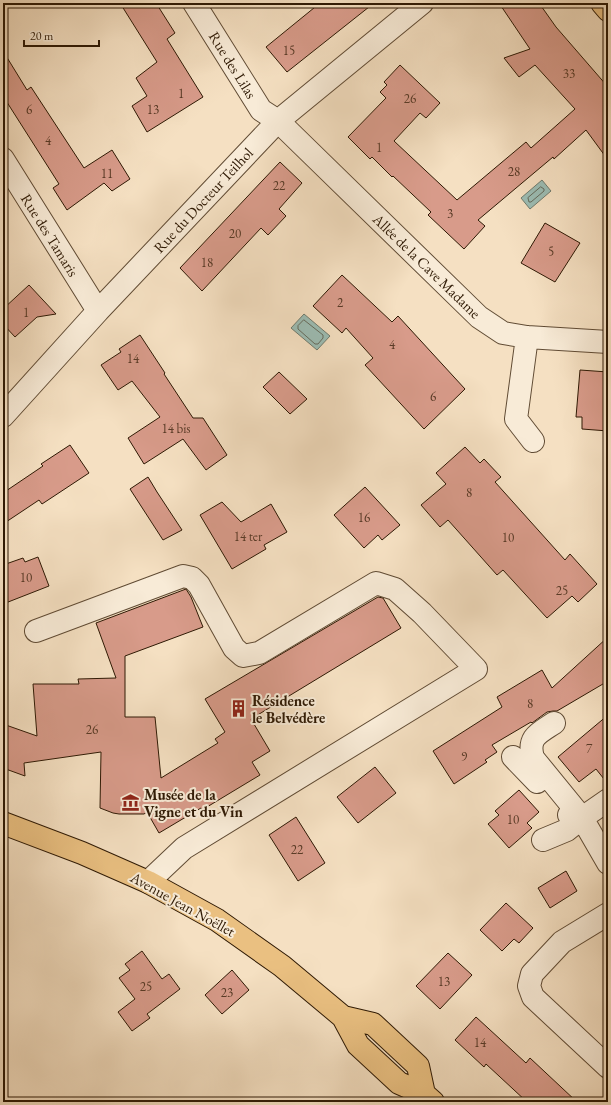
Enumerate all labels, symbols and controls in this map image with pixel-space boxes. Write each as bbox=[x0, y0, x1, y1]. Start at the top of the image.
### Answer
scale bar bbox=[24, 22, 99, 48]
text: 20 m bbox=[30, 28, 54, 44]
street label: Rue des Lilas bbox=[205, 28, 261, 102]
house number: 15 bbox=[283, 42, 295, 59]
house number: 33 bbox=[563, 65, 575, 82]
house number: 1 bbox=[178, 85, 184, 102]
house number: 26 bbox=[404, 90, 416, 107]
house number: 6 bbox=[26, 101, 32, 118]
house number: 13 bbox=[147, 101, 159, 118]
house number: 4 bbox=[45, 132, 52, 149]
house number: 1 bbox=[376, 139, 382, 156]
street label: Rue du Docteur Teilhol bbox=[149, 143, 257, 257]
house number: 28 bbox=[508, 163, 520, 180]
house number: 11 bbox=[101, 165, 113, 182]
house number: 22 bbox=[273, 177, 286, 194]
street label: Rue des Tamaris bbox=[17, 190, 83, 280]
house number: 3 bbox=[447, 205, 453, 222]
street label: Allée de la Cave Madame bbox=[368, 209, 485, 323]
house number: 20 bbox=[229, 225, 241, 242]
house number: 5 bbox=[548, 243, 554, 260]
house number: 18 bbox=[201, 254, 213, 271]
house number: 2 bbox=[337, 294, 344, 311]
house number: 1 bbox=[23, 304, 29, 321]
house number: 4 bbox=[389, 336, 396, 353]
house number: 14 bbox=[127, 350, 140, 367]
house number: 6 bbox=[430, 388, 436, 405]
house number: 14 bis bbox=[161, 420, 191, 437]
house number: 8 bbox=[466, 484, 472, 501]
house number: 16 bbox=[358, 509, 370, 526]
house number: 14 ter bbox=[234, 528, 263, 545]
house number: 10 bbox=[502, 529, 514, 546]
house number: 10 bbox=[20, 569, 32, 586]
house number: 25 bbox=[556, 582, 568, 599]
place label: Résidence le Belvédère bbox=[252, 691, 325, 727]
house number: 8 bbox=[527, 695, 533, 712]
building icon: Résidence le Belvédère bbox=[229, 699, 249, 719]
house number: 26 bbox=[86, 721, 98, 738]
house number: 7 bbox=[586, 740, 593, 757]
house number: 9 bbox=[461, 748, 468, 765]
place label: Musée de la Vigne et du Vin bbox=[144, 785, 243, 821]
museum icon: Musée de la Vigne et du Vin bbox=[121, 793, 141, 813]
house number: 10 bbox=[507, 811, 519, 828]
house number: 22 bbox=[291, 841, 304, 858]
street label: Avenue Jean Noëllet bbox=[126, 867, 239, 941]
house number: 13 bbox=[438, 973, 450, 990]
house number: 25 bbox=[140, 978, 152, 995]
house number: 23 bbox=[221, 984, 233, 1001]
house number: 14 bbox=[474, 1034, 487, 1051]

